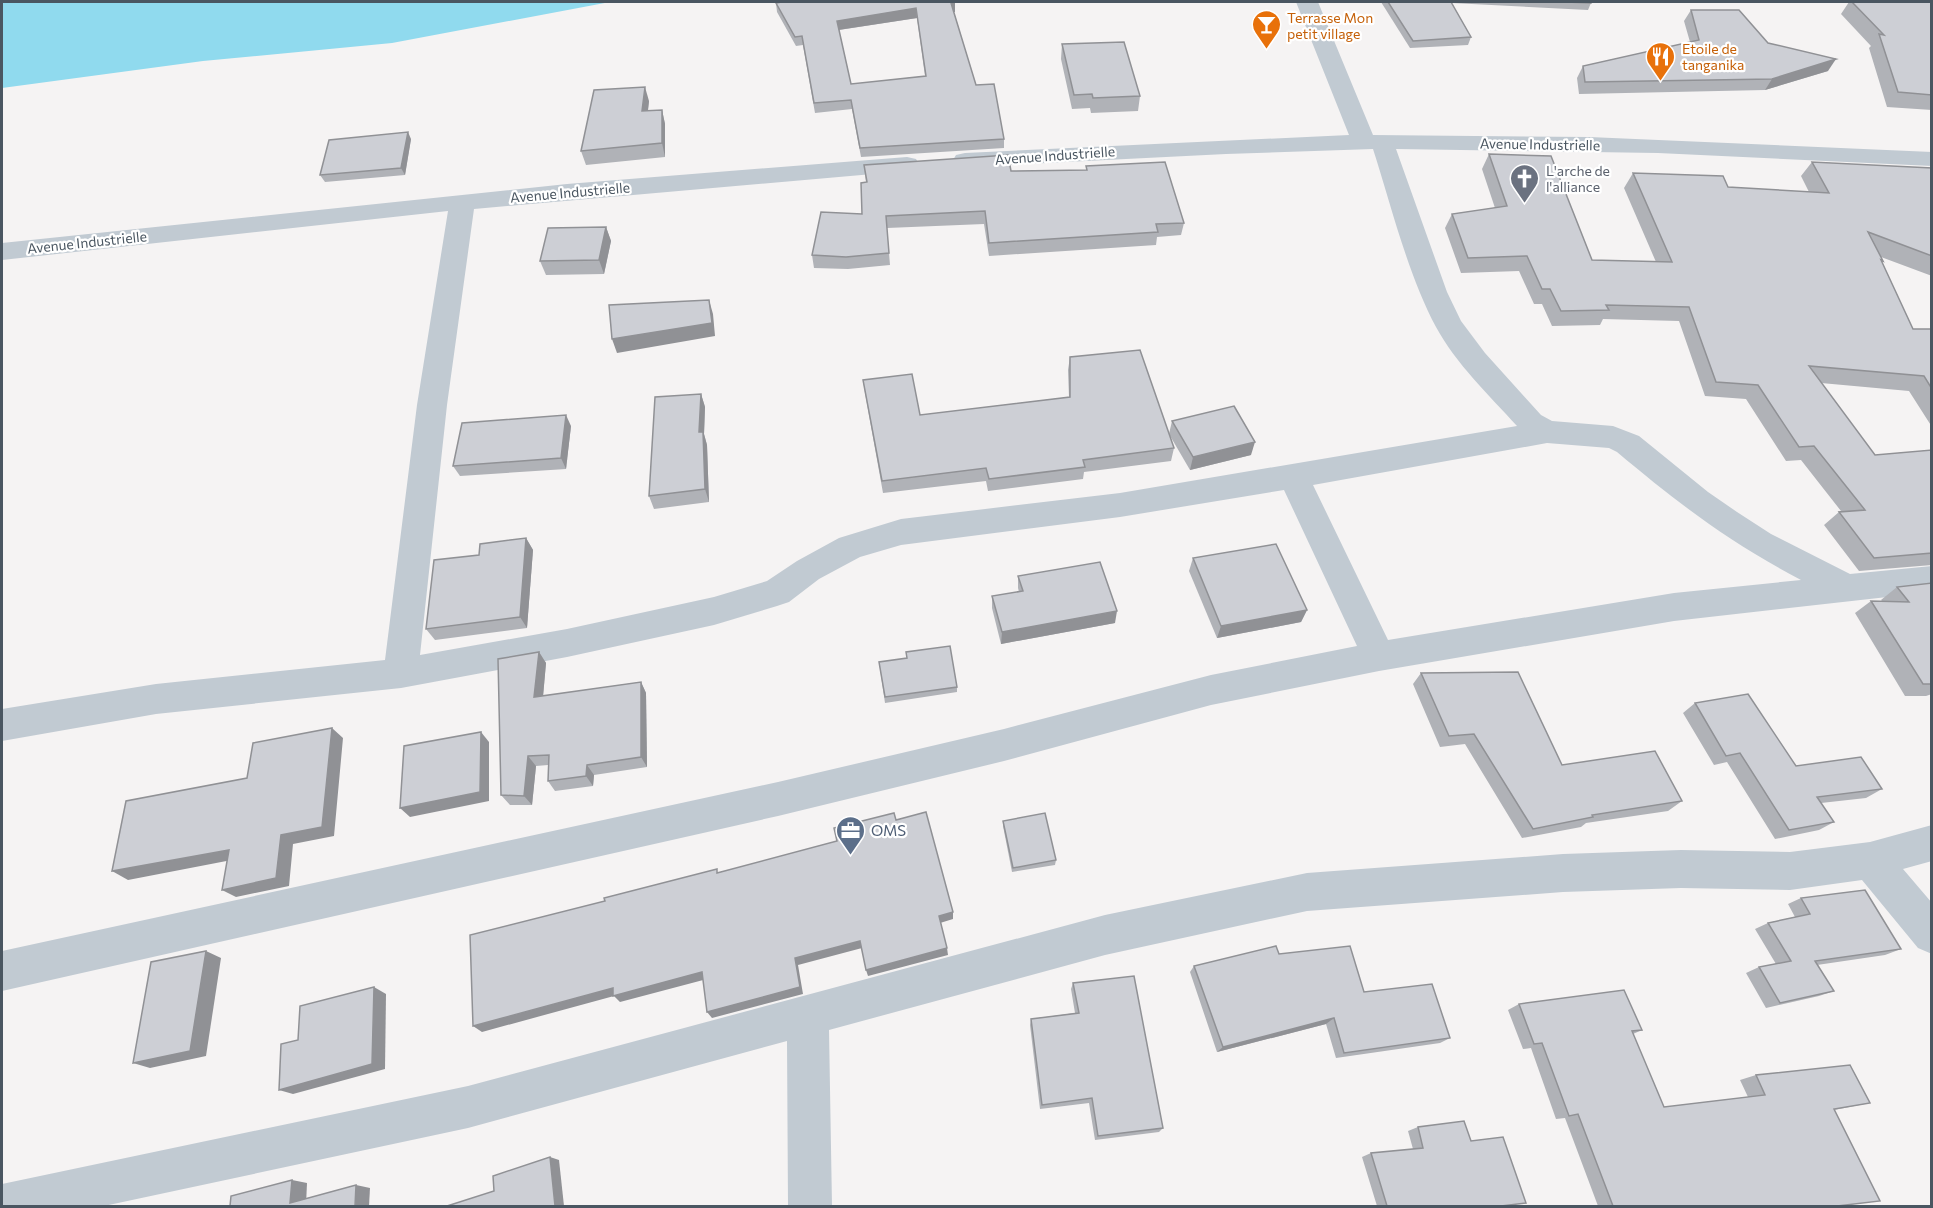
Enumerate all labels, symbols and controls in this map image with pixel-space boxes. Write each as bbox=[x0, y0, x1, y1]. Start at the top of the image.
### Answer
bar icon: Terrasse Mon petit village bbox=[1250, 9, 1282, 51]
place label: Terrasse Mon petit village bbox=[1287, 9, 1373, 42]
restaurant icon: Etoile de tanganika bbox=[1645, 40, 1677, 82]
place label: Etoile de tanganika bbox=[1682, 40, 1744, 73]
street label: Avenue Industrielle bbox=[1480, 134, 1600, 154]
street label: Avenue Industrielle bbox=[994, 142, 1116, 168]
church icon: L'arche de l'alliance bbox=[1509, 162, 1541, 204]
place label: L'arche de l'alliance bbox=[1546, 162, 1610, 195]
street label: Avenue Industrielle bbox=[509, 178, 631, 206]
street label: Avenue Industrielle bbox=[26, 227, 148, 257]
office icon: OMS bbox=[834, 814, 866, 856]
place label: OMS bbox=[871, 821, 906, 839]

